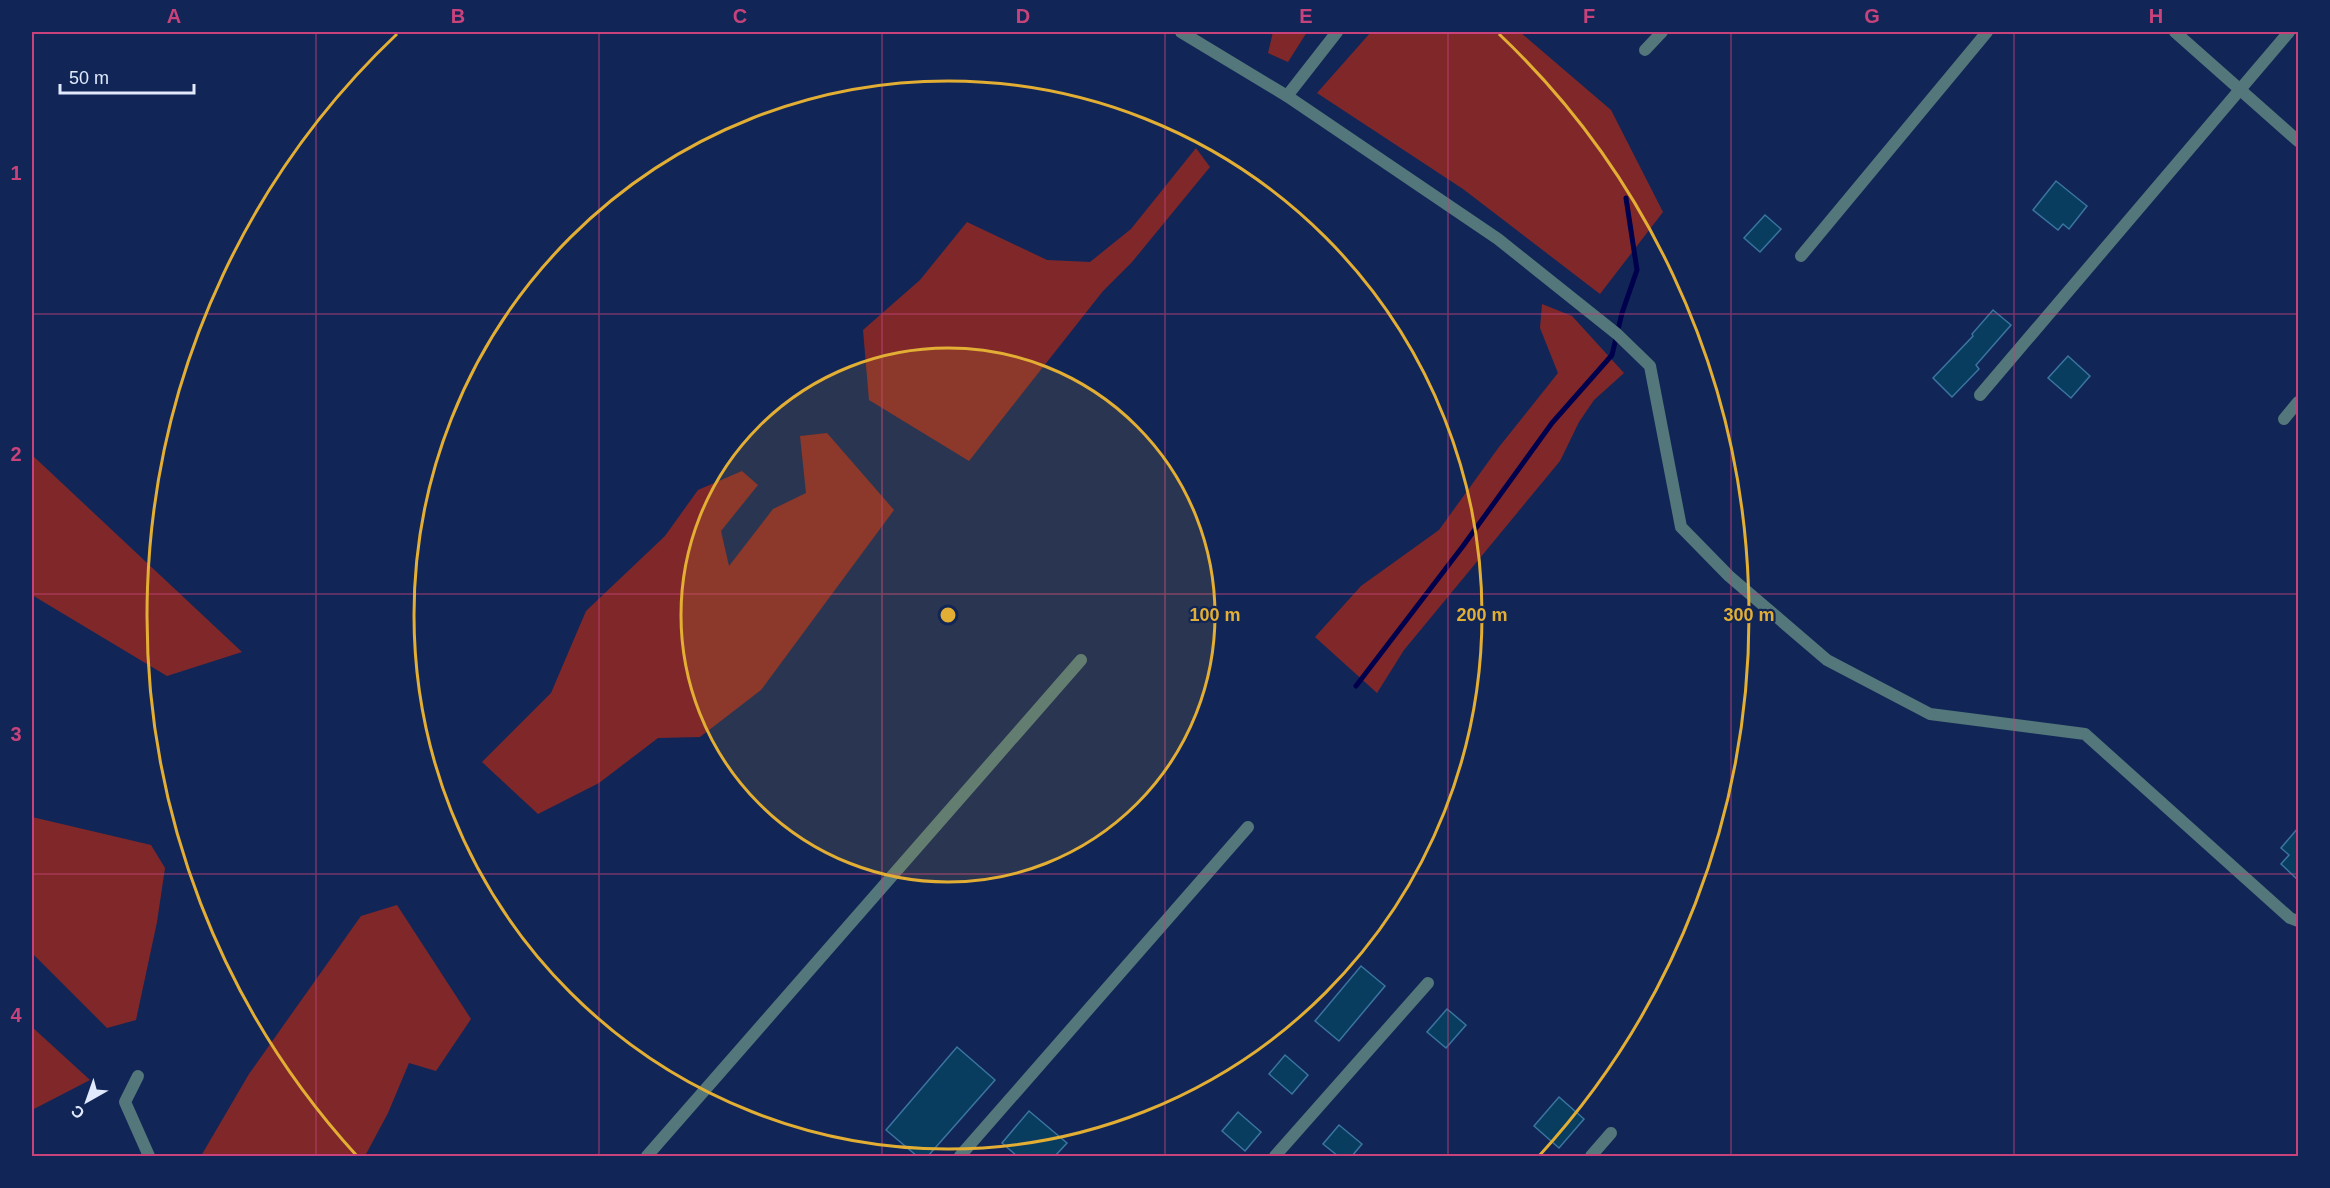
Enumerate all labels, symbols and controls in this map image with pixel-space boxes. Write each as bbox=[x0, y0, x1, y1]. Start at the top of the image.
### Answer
text: A bbox=[167, 5, 181, 27]
text: B bbox=[451, 5, 465, 27]
text: C bbox=[733, 5, 747, 27]
text: D bbox=[1016, 5, 1030, 27]
text: E bbox=[1299, 5, 1313, 27]
text: F bbox=[1583, 5, 1595, 27]
text: G bbox=[1864, 5, 1880, 27]
text: H bbox=[2149, 5, 2163, 27]
scale bar bbox=[60, 57, 194, 95]
text: 50 m bbox=[69, 68, 109, 88]
text: 1 bbox=[10, 162, 22, 184]
text: 2 bbox=[10, 443, 22, 465]
centre of rings bbox=[938, 605, 958, 625]
text: 100 m bbox=[1189, 605, 1241, 625]
text: 200 m bbox=[1456, 605, 1508, 625]
text: 300 m bbox=[1723, 605, 1775, 625]
text: 3 bbox=[10, 723, 22, 745]
text: 4 bbox=[10, 1004, 22, 1026]
north arrow bbox=[57, 1071, 117, 1131]
text: С bbox=[67, 1102, 88, 1122]

